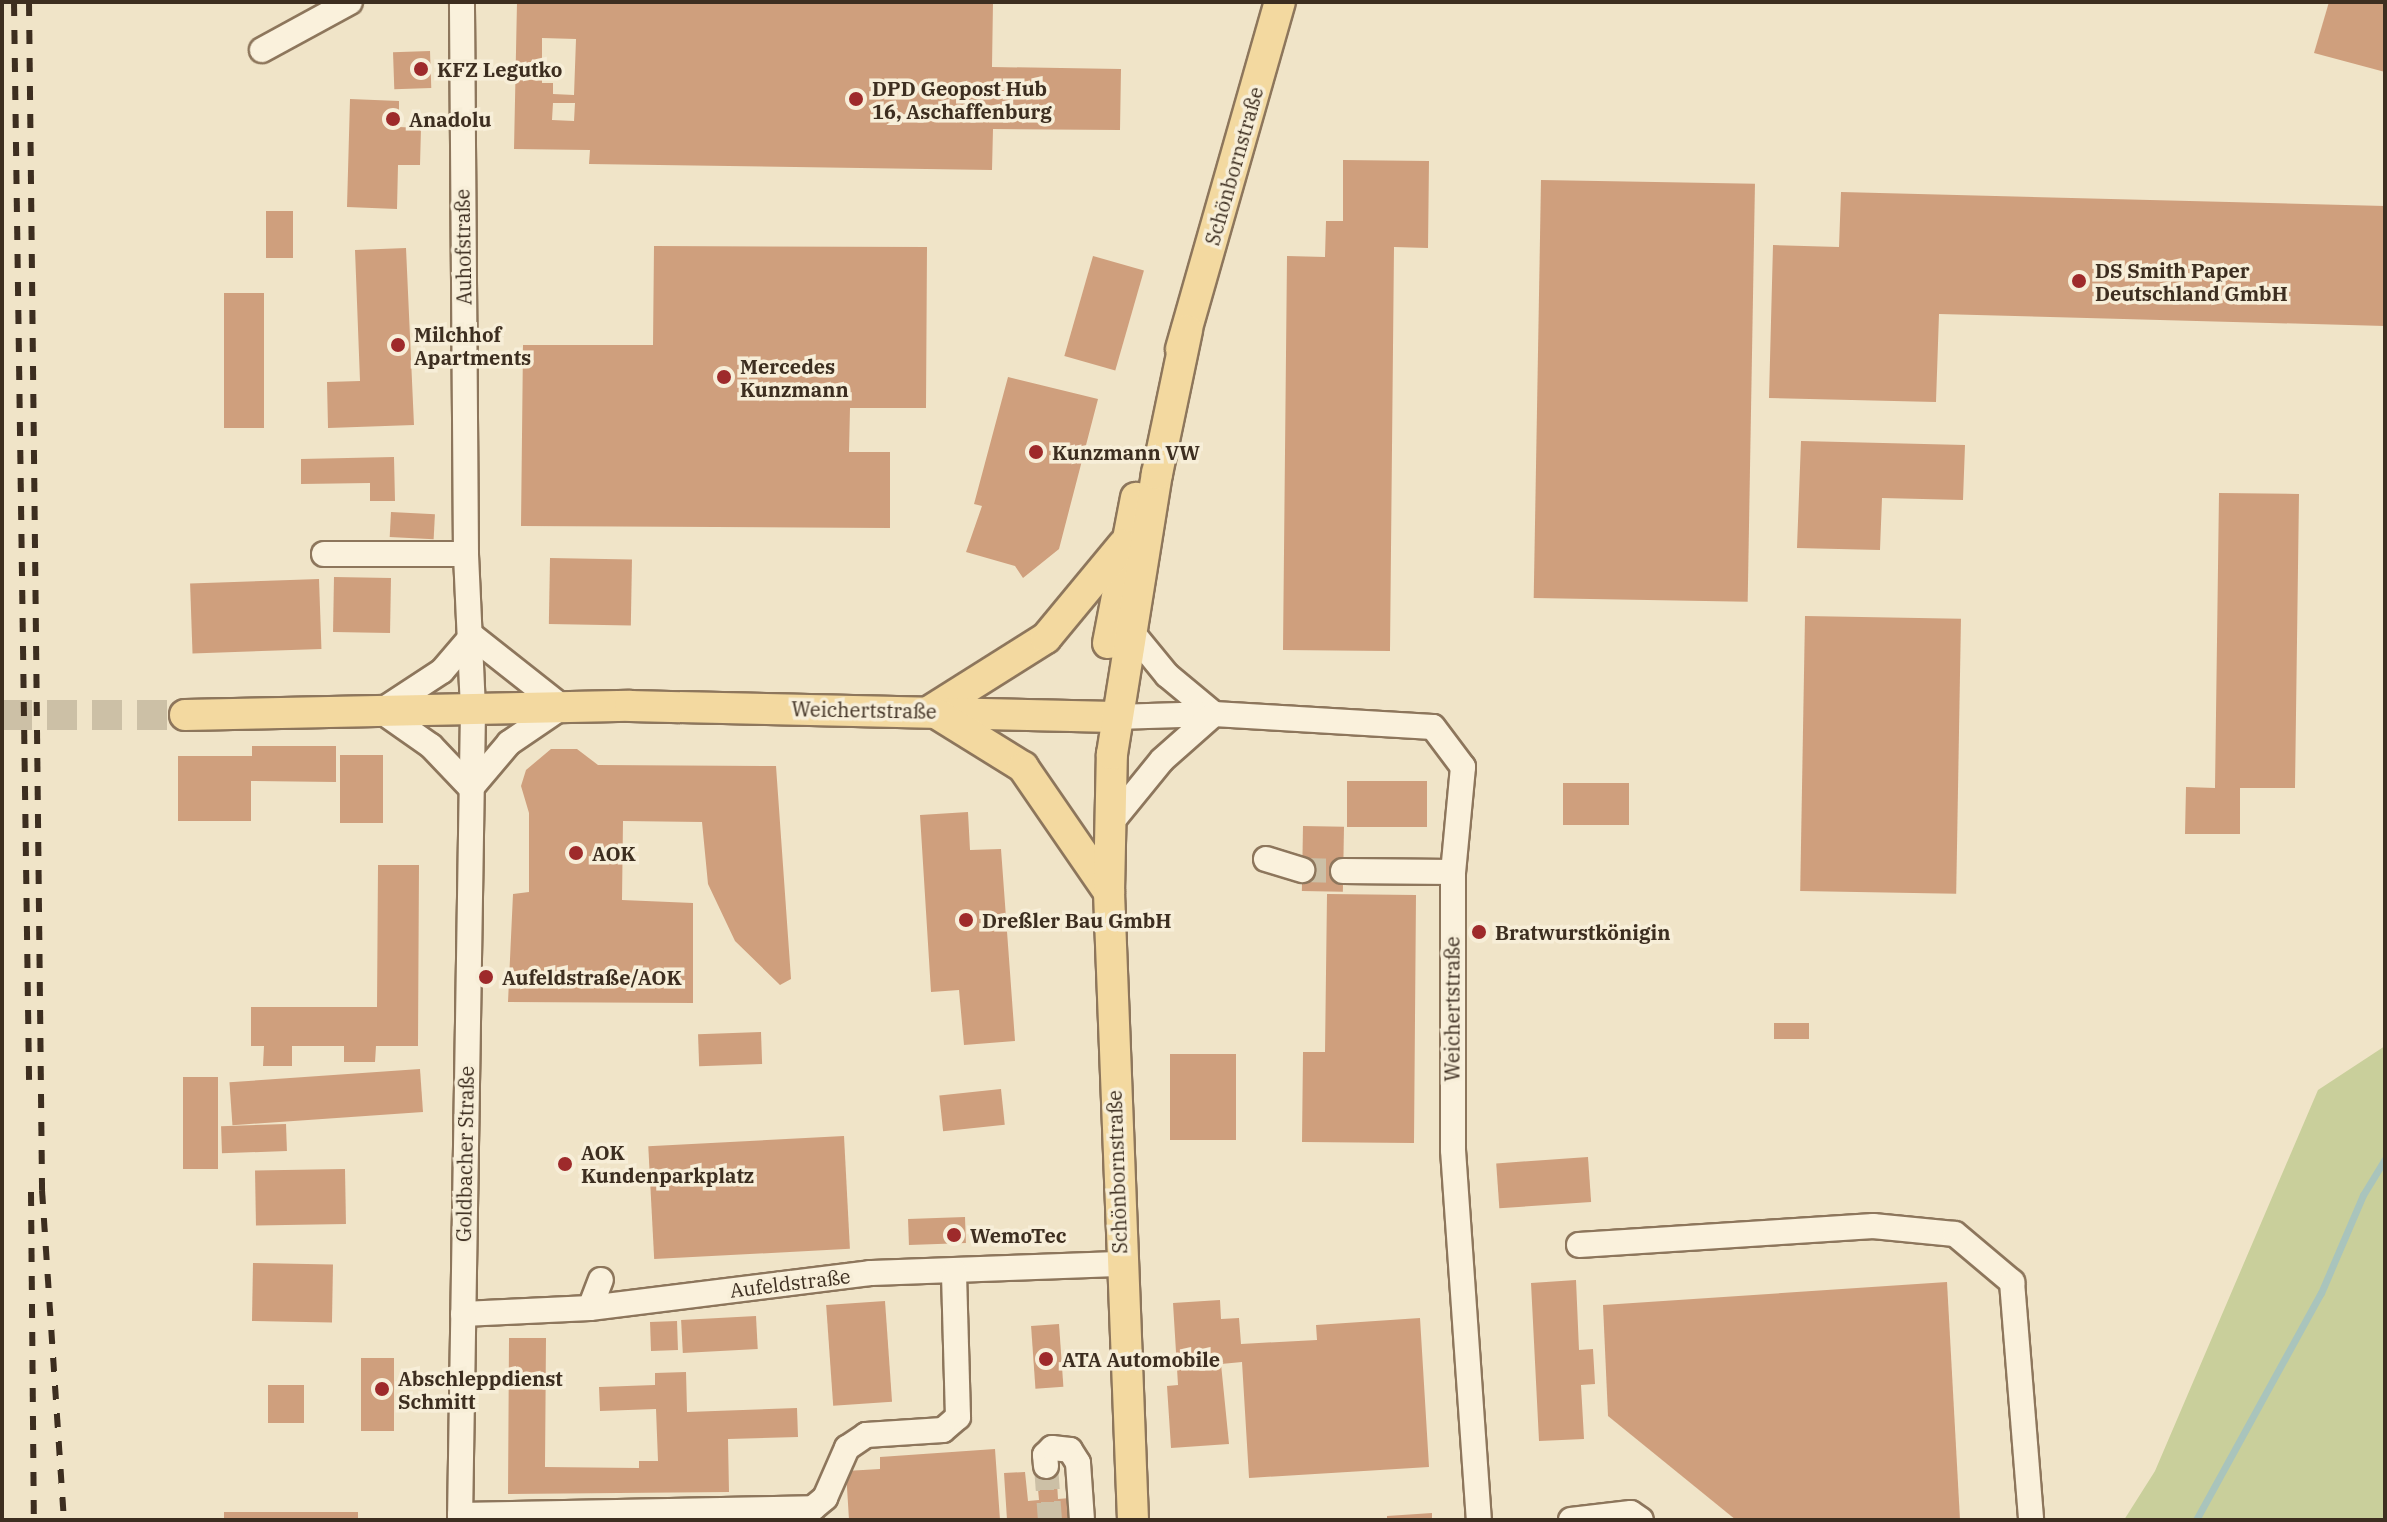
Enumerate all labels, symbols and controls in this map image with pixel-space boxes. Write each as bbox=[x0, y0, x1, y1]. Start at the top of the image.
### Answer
place label: KFZ Legutko bbox=[437, 57, 562, 81]
marker: KFZ Legutko bbox=[412, 60, 430, 78]
place label: DPD Geopost Hub 16, Aschaffenburg bbox=[872, 76, 1052, 123]
street label: Schönbornstraße bbox=[1200, 84, 1268, 248]
marker: DPD Geopost Hub 16, Aschaffenburg bbox=[847, 90, 865, 108]
place label: Anadolu bbox=[409, 107, 491, 131]
marker: Anadolu bbox=[384, 110, 402, 128]
street label: Auhofstraße bbox=[450, 189, 476, 305]
place label: DS Smith Paper Deutschland GmbH bbox=[2095, 258, 2288, 305]
marker: DS Smith Paper Deutschland GmbH bbox=[2070, 272, 2088, 290]
place label: Milchhof Apartments bbox=[414, 322, 531, 369]
marker: Milchhof Apartments bbox=[389, 336, 407, 354]
place label: Mercedes Kunzmann bbox=[740, 354, 849, 401]
marker: Mercedes Kunzmann bbox=[715, 368, 733, 386]
place label: Kunzmann VW bbox=[1052, 440, 1200, 464]
marker: Kunzmann VW bbox=[1027, 443, 1045, 461]
street label: Weichertstraße bbox=[791, 697, 937, 723]
place label: AOK bbox=[592, 841, 636, 865]
marker: AOK bbox=[567, 844, 585, 862]
place label: Dreßler Bau GmbH bbox=[982, 908, 1172, 932]
marker: Dreßler Bau GmbH bbox=[957, 911, 975, 929]
place label: Bratwurstkönigin bbox=[1495, 920, 1670, 944]
marker: Bratwurstkönigin bbox=[1470, 923, 1488, 941]
street label: Weichertstraße bbox=[1440, 936, 1464, 1082]
place label: Aufeldstraße/AOK bbox=[502, 965, 682, 989]
marker: Aufeldstraße/AOK bbox=[477, 968, 495, 986]
street label: Goldbacher Straße bbox=[451, 1066, 479, 1242]
street label: Schönbornstraße bbox=[1102, 1090, 1132, 1254]
place label: AOK Kundenparkplatz bbox=[581, 1140, 754, 1187]
marker: AOK Kundenparkplatz bbox=[556, 1155, 574, 1173]
place label: WemoTec bbox=[970, 1223, 1066, 1247]
marker: WemoTec bbox=[945, 1226, 963, 1244]
street label: Aufeldstraße bbox=[728, 1264, 852, 1302]
place label: ATA Automobile bbox=[1062, 1347, 1220, 1371]
marker: ATA Automobile bbox=[1037, 1350, 1055, 1368]
place label: Abschleppdienst Schmitt bbox=[398, 1366, 563, 1413]
marker: Abschleppdienst Schmitt bbox=[373, 1380, 391, 1398]

